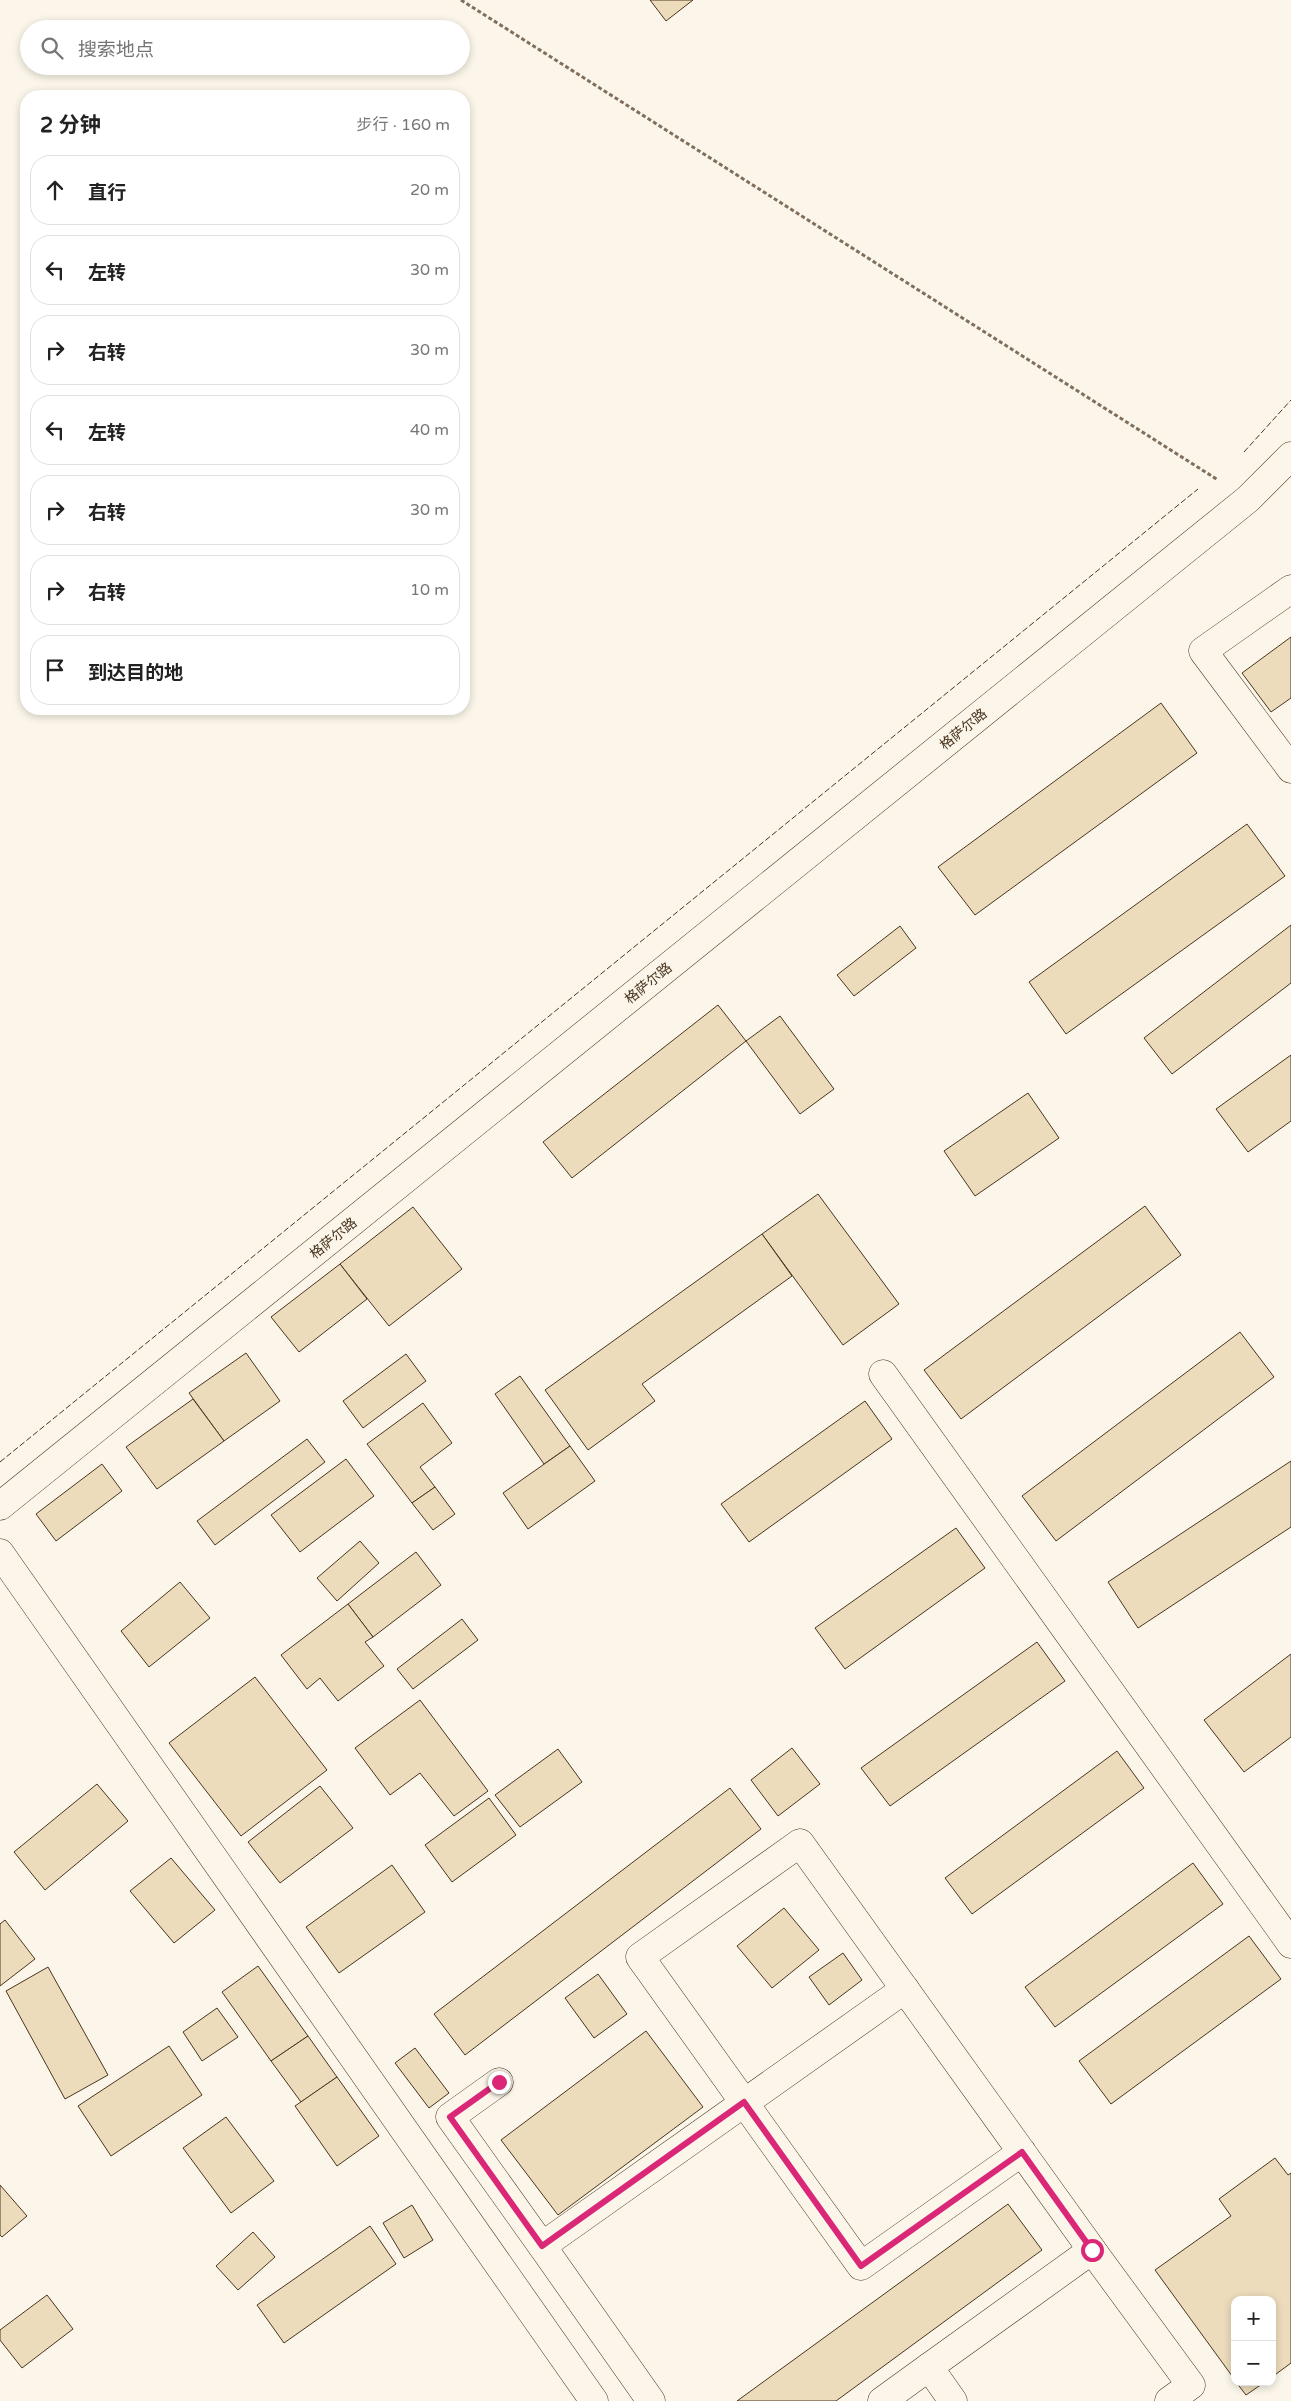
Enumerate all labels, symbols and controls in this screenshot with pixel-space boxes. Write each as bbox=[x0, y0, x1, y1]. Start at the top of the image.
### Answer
search box bbox=[20, 20, 470, 75]
icon: search bbox=[38, 34, 66, 62]
text: 搜索地点 bbox=[78, 39, 154, 61]
text: 2 分钟 bbox=[40, 113, 101, 138]
text: 步行 · 160 m bbox=[357, 115, 450, 135]
icon: ahead bbox=[41, 176, 69, 204]
text: 20 m bbox=[410, 180, 449, 200]
text: 直行 bbox=[88, 182, 126, 204]
icon: left bbox=[41, 256, 69, 284]
text: 30 m bbox=[410, 260, 449, 280]
text: 左转 bbox=[88, 262, 126, 284]
icon: right bbox=[41, 336, 69, 364]
text: 30 m bbox=[410, 340, 449, 360]
text: 右转 bbox=[88, 342, 126, 364]
icon: left bbox=[41, 416, 69, 444]
text: 40 m bbox=[410, 420, 449, 440]
text: 左转 bbox=[88, 422, 126, 444]
icon: right bbox=[41, 496, 69, 524]
text: 30 m bbox=[410, 500, 449, 520]
text: 右转 bbox=[88, 502, 126, 524]
icon: right bbox=[41, 576, 69, 604]
text: 10 m bbox=[410, 580, 449, 600]
text: 右转 bbox=[88, 582, 126, 604]
icon: arrive bbox=[41, 656, 69, 684]
text: 到达目的地 bbox=[88, 662, 183, 684]
street label: 格萨尔路 bbox=[936, 705, 990, 754]
street label: 格萨尔路 bbox=[621, 959, 675, 1008]
street label: 格萨尔路 bbox=[306, 1214, 360, 1263]
route end bbox=[488, 2071, 511, 2094]
route start bbox=[1081, 2239, 1104, 2262]
map controls bbox=[1231, 2296, 1276, 2386]
button: + bbox=[1231, 2296, 1276, 2341]
button: − bbox=[1231, 2341, 1276, 2386]

